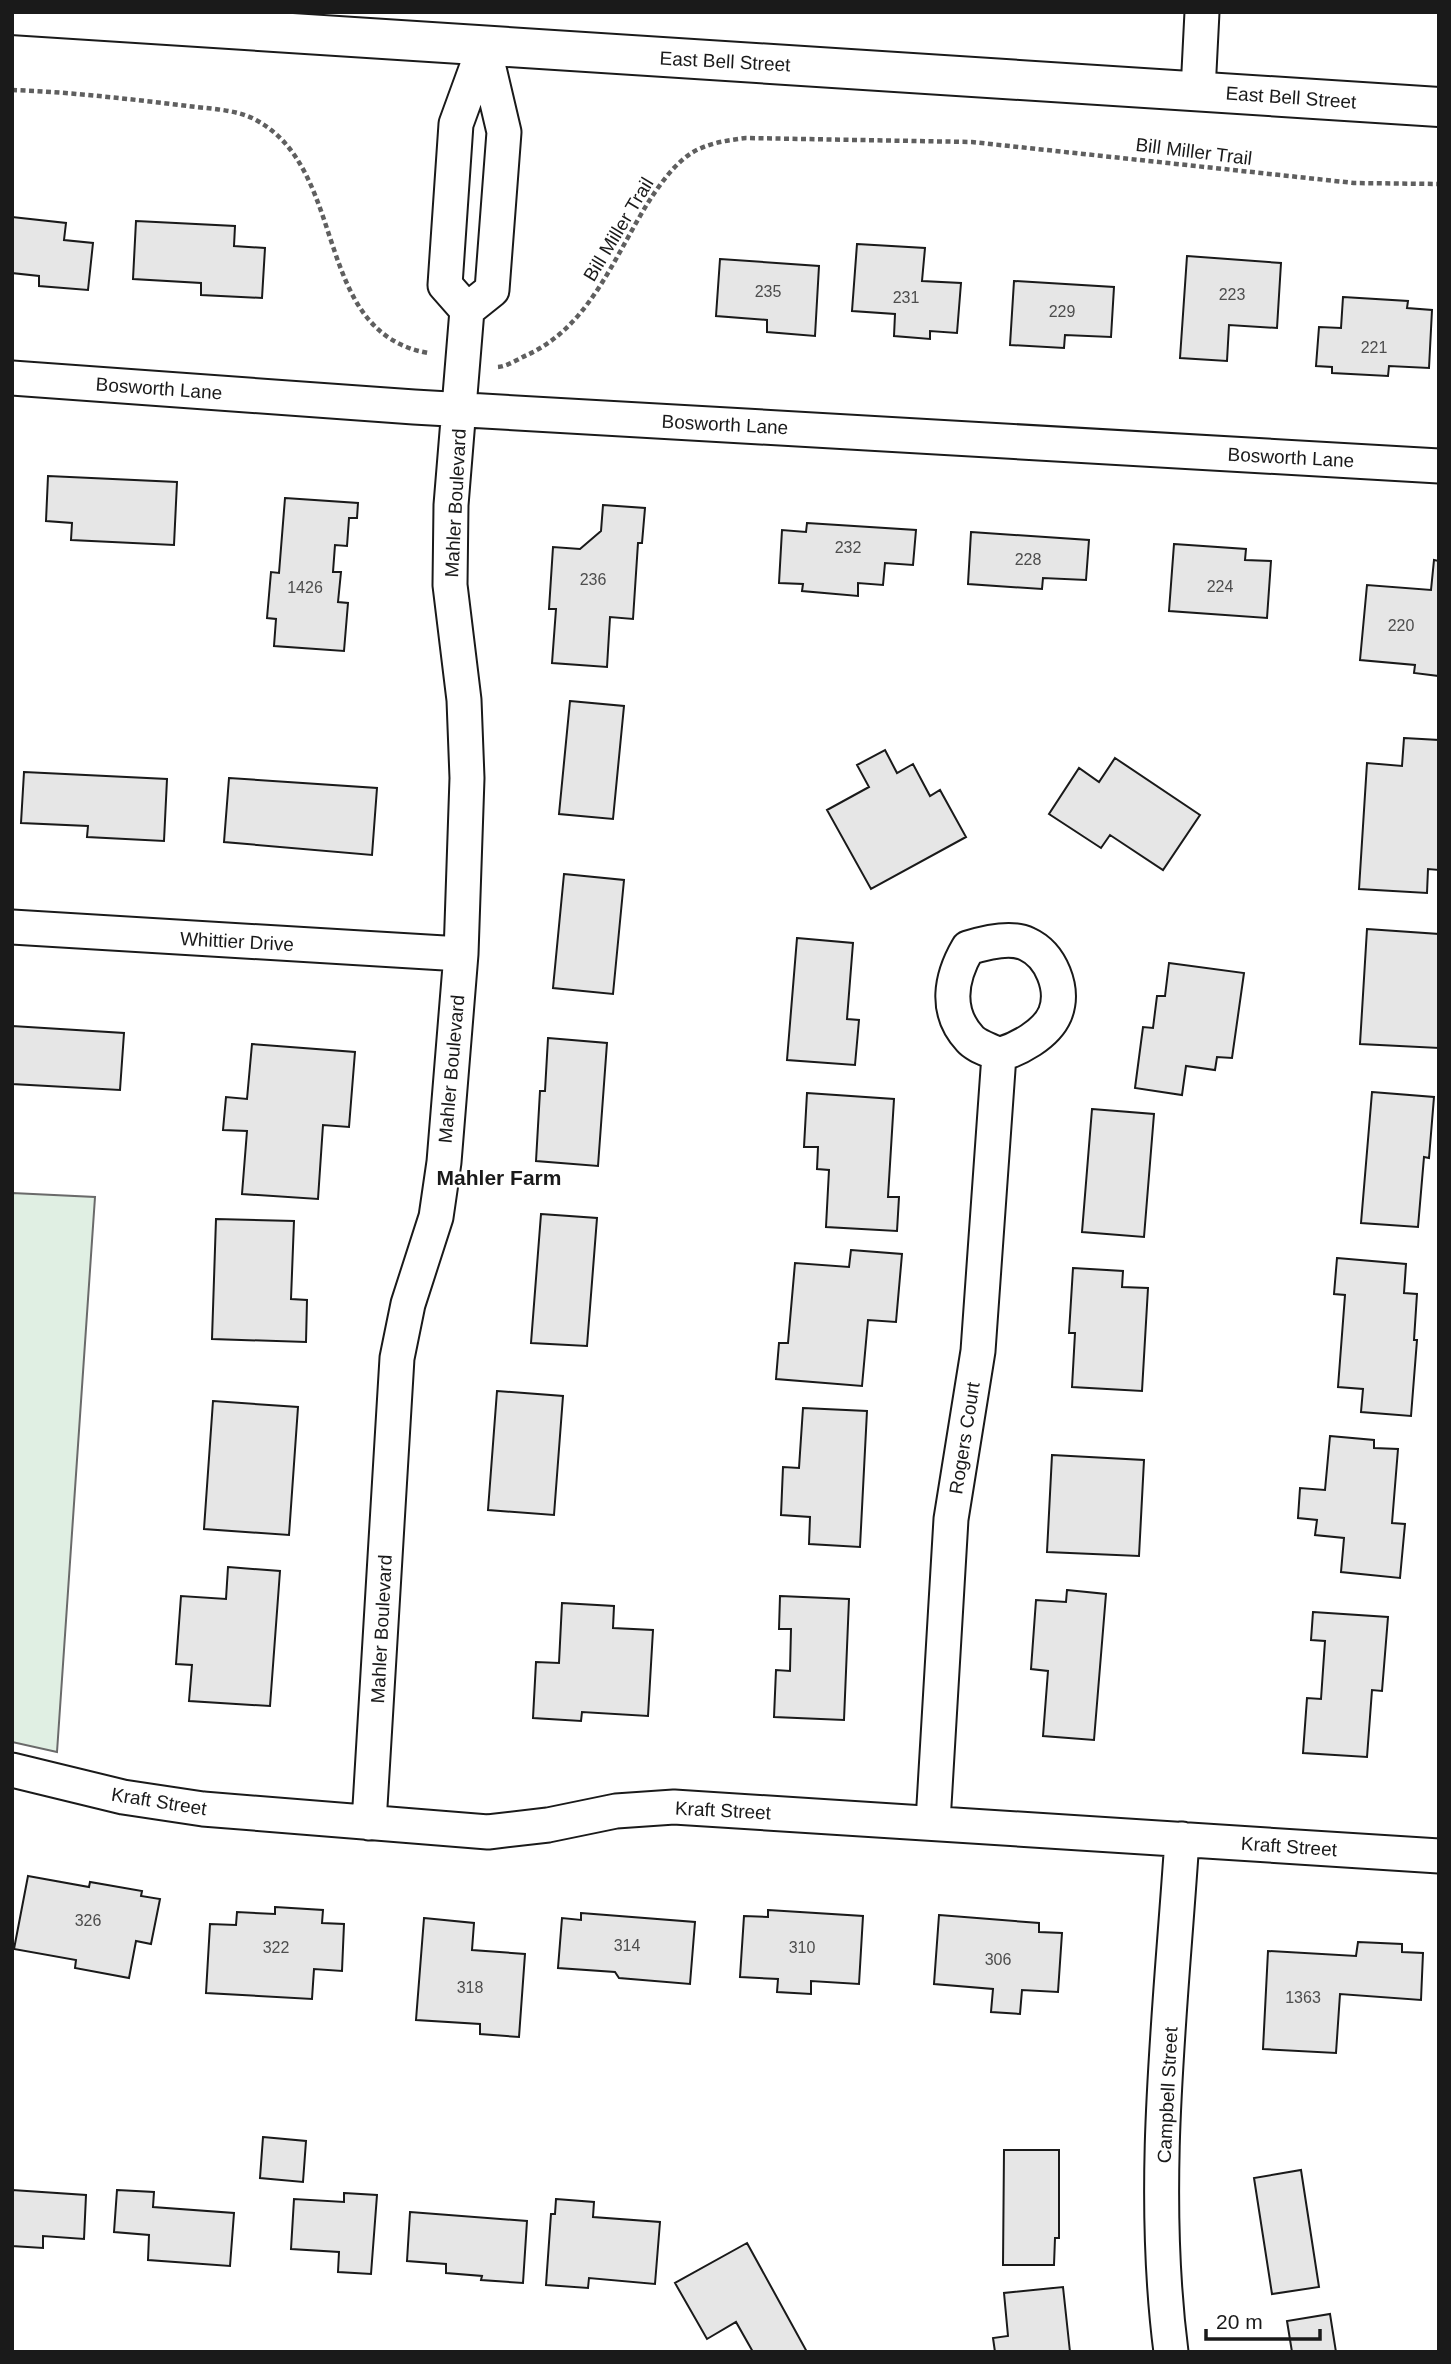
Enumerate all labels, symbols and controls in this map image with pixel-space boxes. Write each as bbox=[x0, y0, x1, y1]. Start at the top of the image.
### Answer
street label: East Bell Street bbox=[659, 48, 792, 75]
street label: East Bell Street bbox=[1225, 82, 1358, 113]
street label: Bill Miller Trail bbox=[1135, 134, 1253, 169]
street label: Bill Miller Trail bbox=[579, 174, 658, 285]
house number: 235 bbox=[755, 283, 781, 300]
house number: 223 bbox=[1219, 286, 1245, 303]
house number: 231 bbox=[893, 289, 919, 306]
house number: 229 bbox=[1049, 303, 1075, 320]
house number: 221 bbox=[1361, 339, 1387, 356]
street label: Bosworth Lane bbox=[95, 374, 223, 403]
street label: Bosworth Lane bbox=[661, 411, 789, 438]
street label: Mahler Boulevard bbox=[441, 428, 470, 578]
street label: Bosworth Lane bbox=[1227, 444, 1355, 471]
house number: 232 bbox=[835, 539, 861, 556]
house number: 228 bbox=[1015, 551, 1041, 568]
house number: 236 bbox=[580, 571, 606, 588]
house number: 224 bbox=[1207, 578, 1233, 595]
house number: 1426 bbox=[287, 579, 323, 596]
house number: 220 bbox=[1388, 617, 1414, 634]
street label: Whittier Drive bbox=[179, 928, 294, 955]
street label: Mahler Boulevard bbox=[435, 994, 468, 1144]
district label: Mahler Farm bbox=[437, 1166, 561, 1189]
street label: Rogers Court bbox=[945, 1380, 984, 1496]
street label: Mahler Boulevard bbox=[367, 1554, 396, 1704]
street label: Kraft Street bbox=[110, 1784, 209, 1819]
street label: Kraft Street bbox=[674, 1797, 772, 1824]
street label: Kraft Street bbox=[1240, 1833, 1338, 1860]
house number: 326 bbox=[75, 1912, 101, 1929]
house number: 314 bbox=[614, 1937, 640, 1954]
house number: 322 bbox=[263, 1939, 289, 1956]
house number: 310 bbox=[789, 1939, 815, 1956]
house number: 306 bbox=[985, 1951, 1011, 1968]
house number: 318 bbox=[457, 1979, 483, 1996]
house number: 1363 bbox=[1285, 1989, 1321, 2006]
street label: Campbell Street bbox=[1153, 2026, 1182, 2164]
scale bar bbox=[1206, 2298, 1320, 2342]
text: 20 m bbox=[1216, 2310, 1263, 2333]

